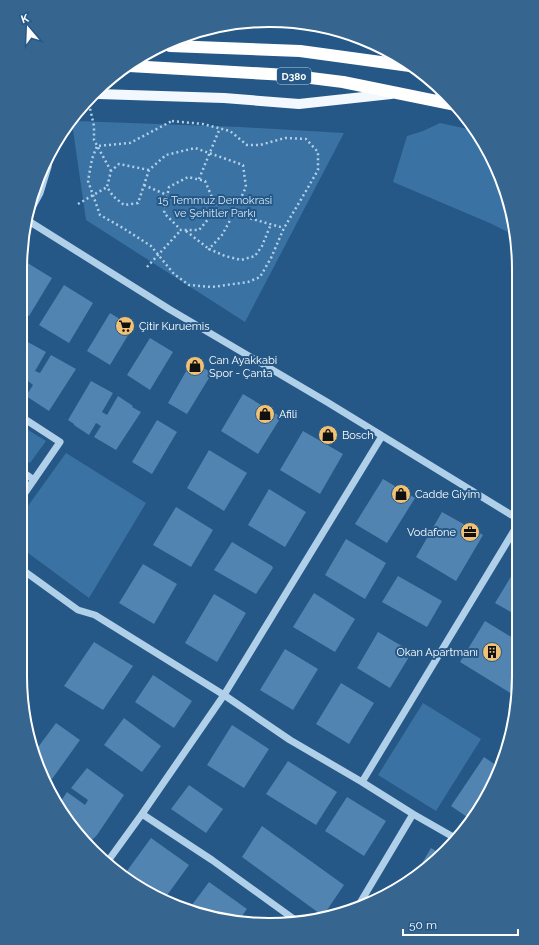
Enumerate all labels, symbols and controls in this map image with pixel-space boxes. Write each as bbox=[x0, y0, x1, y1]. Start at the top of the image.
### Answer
north arrow bbox=[8, 8, 48, 48]
text: K bbox=[19, 11, 31, 26]
road number: D380 bbox=[277, 68, 311, 84]
park label: 15 Temmuz Demokrasi ve Şehitler Parkı bbox=[158, 194, 272, 220]
supermarket icon: Çitir Kuruemis bbox=[114, 315, 136, 337]
place label: Çitir Kuruemis bbox=[139, 320, 210, 333]
place label: Can Ayakkabi Spor - Çanta bbox=[209, 354, 277, 380]
shop icon: Can Ayakkabi Spor - Çanta bbox=[184, 355, 206, 377]
shop icon: Afili bbox=[254, 403, 276, 425]
place label: Afili bbox=[279, 408, 297, 421]
shop icon: Bosch bbox=[317, 424, 339, 446]
place label: Bosch bbox=[342, 429, 374, 442]
shop icon: Cadde Giyim bbox=[390, 483, 412, 505]
place label: Cadde Giyim bbox=[415, 488, 480, 501]
office icon: Vodafone bbox=[459, 521, 481, 543]
place label: Vodafone bbox=[407, 526, 457, 539]
building icon: Okan Apartmanı bbox=[481, 641, 503, 663]
place label: Okan Apartmanı bbox=[396, 646, 478, 659]
scale bar bbox=[403, 911, 518, 937]
text: 50 m bbox=[409, 918, 437, 932]

